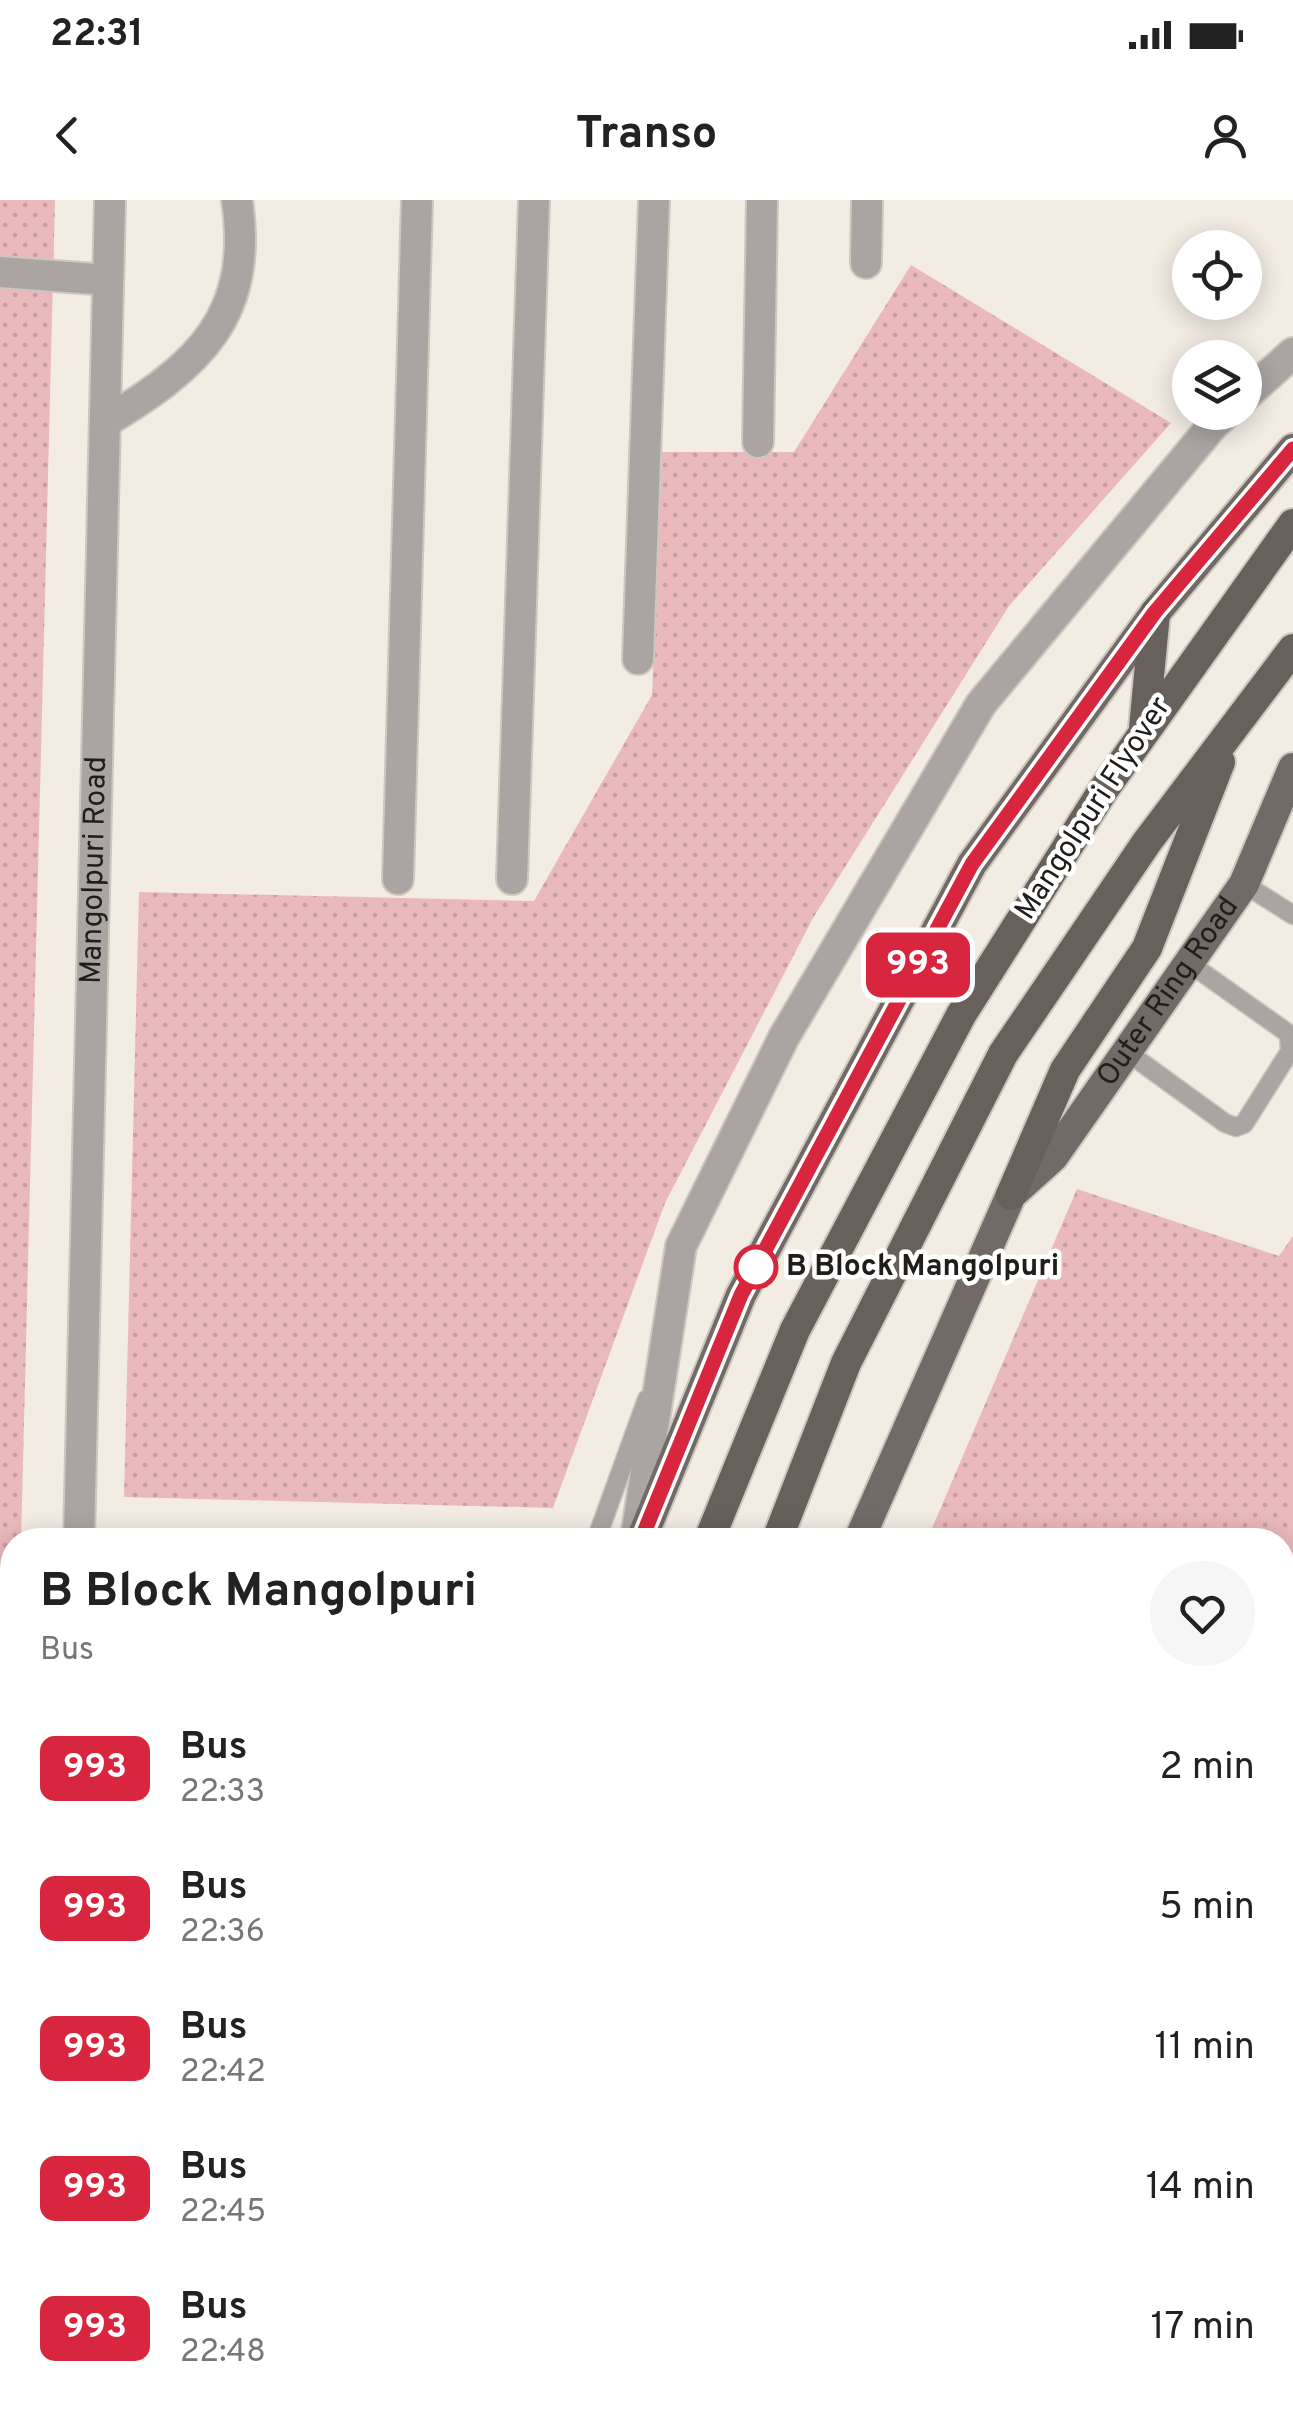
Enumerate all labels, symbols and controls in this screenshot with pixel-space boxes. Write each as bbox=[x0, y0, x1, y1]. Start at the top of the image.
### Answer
text: 22:31 bbox=[50, 11, 144, 60]
text: Transo bbox=[576, 107, 717, 164]
icon: back bbox=[40, 108, 95, 163]
icon: person bbox=[1198, 108, 1253, 163]
map controls bbox=[1172, 230, 1262, 430]
button: locate bbox=[1172, 230, 1262, 320]
button: layers bbox=[1172, 340, 1262, 430]
street label: Mangolpuri Flyover bbox=[1008, 690, 1180, 928]
street label: Mangolpuri Road bbox=[73, 756, 116, 985]
street label: Outer Ring Road bbox=[1089, 890, 1248, 1094]
line badge: 993 bbox=[860, 932, 976, 998]
text: 993 bbox=[886, 943, 950, 987]
marker: B Block Mangolpuri bbox=[735, 1246, 777, 1288]
place label: B Block Mangolpuri bbox=[786, 1249, 1059, 1286]
button: heart bbox=[1150, 1561, 1255, 1666]
text: B Block Mangolpuri bbox=[40, 1563, 477, 1623]
text: Bus bbox=[40, 1631, 94, 1671]
text: Bus bbox=[180, 1724, 247, 1773]
text: 2 min bbox=[1160, 1744, 1255, 1793]
text: 993 bbox=[63, 1746, 127, 1790]
text: 22:33 bbox=[180, 1773, 265, 1813]
text: Bus bbox=[180, 1864, 247, 1913]
text: 5 min bbox=[1159, 1884, 1255, 1933]
text: 993 bbox=[63, 1886, 127, 1930]
text: 22:36 bbox=[180, 1913, 265, 1953]
text: Bus bbox=[180, 2004, 247, 2053]
text: 11 min bbox=[1154, 2024, 1255, 2073]
text: 993 bbox=[63, 2026, 127, 2070]
text: 22:42 bbox=[180, 2053, 266, 2093]
text: Bus bbox=[180, 2144, 247, 2193]
text: 14 min bbox=[1146, 2164, 1255, 2213]
text: 993 bbox=[63, 2166, 127, 2210]
text: 22:45 bbox=[180, 2193, 266, 2233]
text: Bus bbox=[180, 2284, 247, 2333]
text: 17 min bbox=[1150, 2304, 1255, 2353]
text: 993 bbox=[63, 2306, 127, 2350]
text: 22:48 bbox=[180, 2333, 266, 2373]

